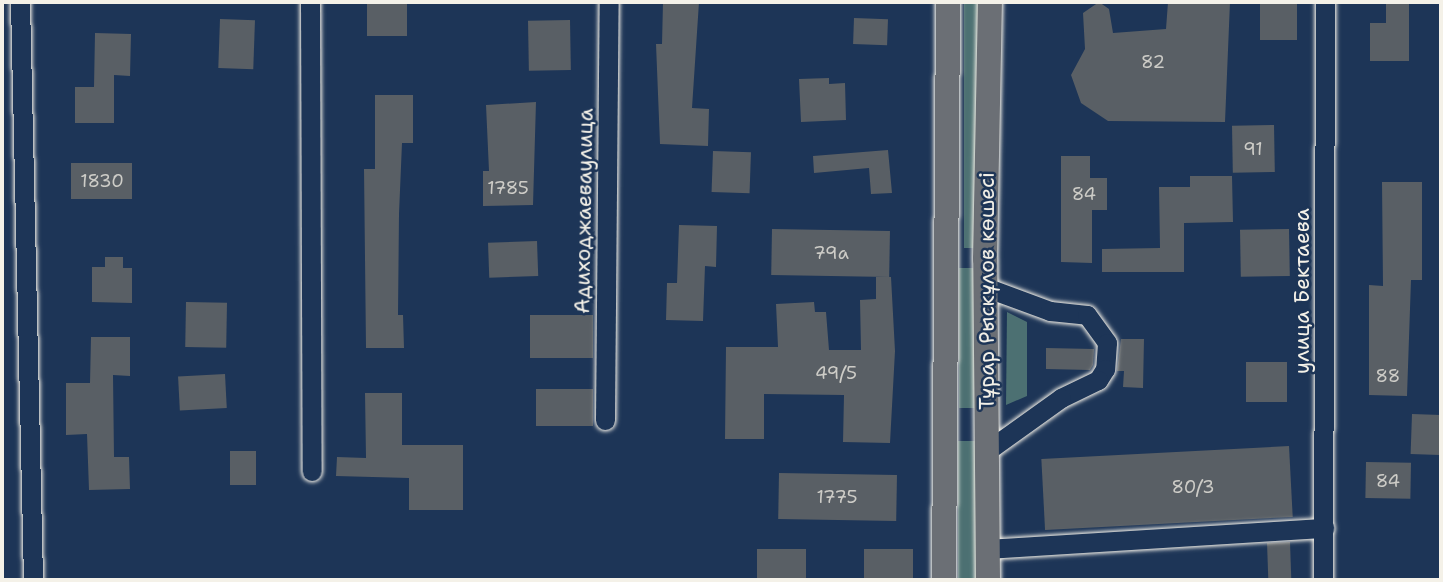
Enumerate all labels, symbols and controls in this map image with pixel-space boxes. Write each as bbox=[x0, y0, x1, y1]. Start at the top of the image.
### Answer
house number: 82 bbox=[1141, 51, 1165, 73]
street label: Адиходжаеваулица bbox=[570, 108, 598, 314]
house number: 91 bbox=[1243, 138, 1263, 160]
house number: 1830 bbox=[80, 170, 124, 192]
street label: Тұрар Рыскұлов көшесі bbox=[974, 172, 1000, 410]
house number: 1785 bbox=[487, 177, 529, 199]
house number: 84 bbox=[1072, 183, 1096, 205]
street label: улица Бектаева bbox=[1289, 208, 1315, 374]
house number: 79а bbox=[813, 242, 849, 264]
house number: 49/5 bbox=[815, 362, 857, 384]
house number: 88 bbox=[1376, 365, 1400, 387]
house number: 84 bbox=[1376, 470, 1400, 492]
house number: 80/3 bbox=[1171, 476, 1215, 498]
house number: 1775 bbox=[816, 486, 858, 508]

